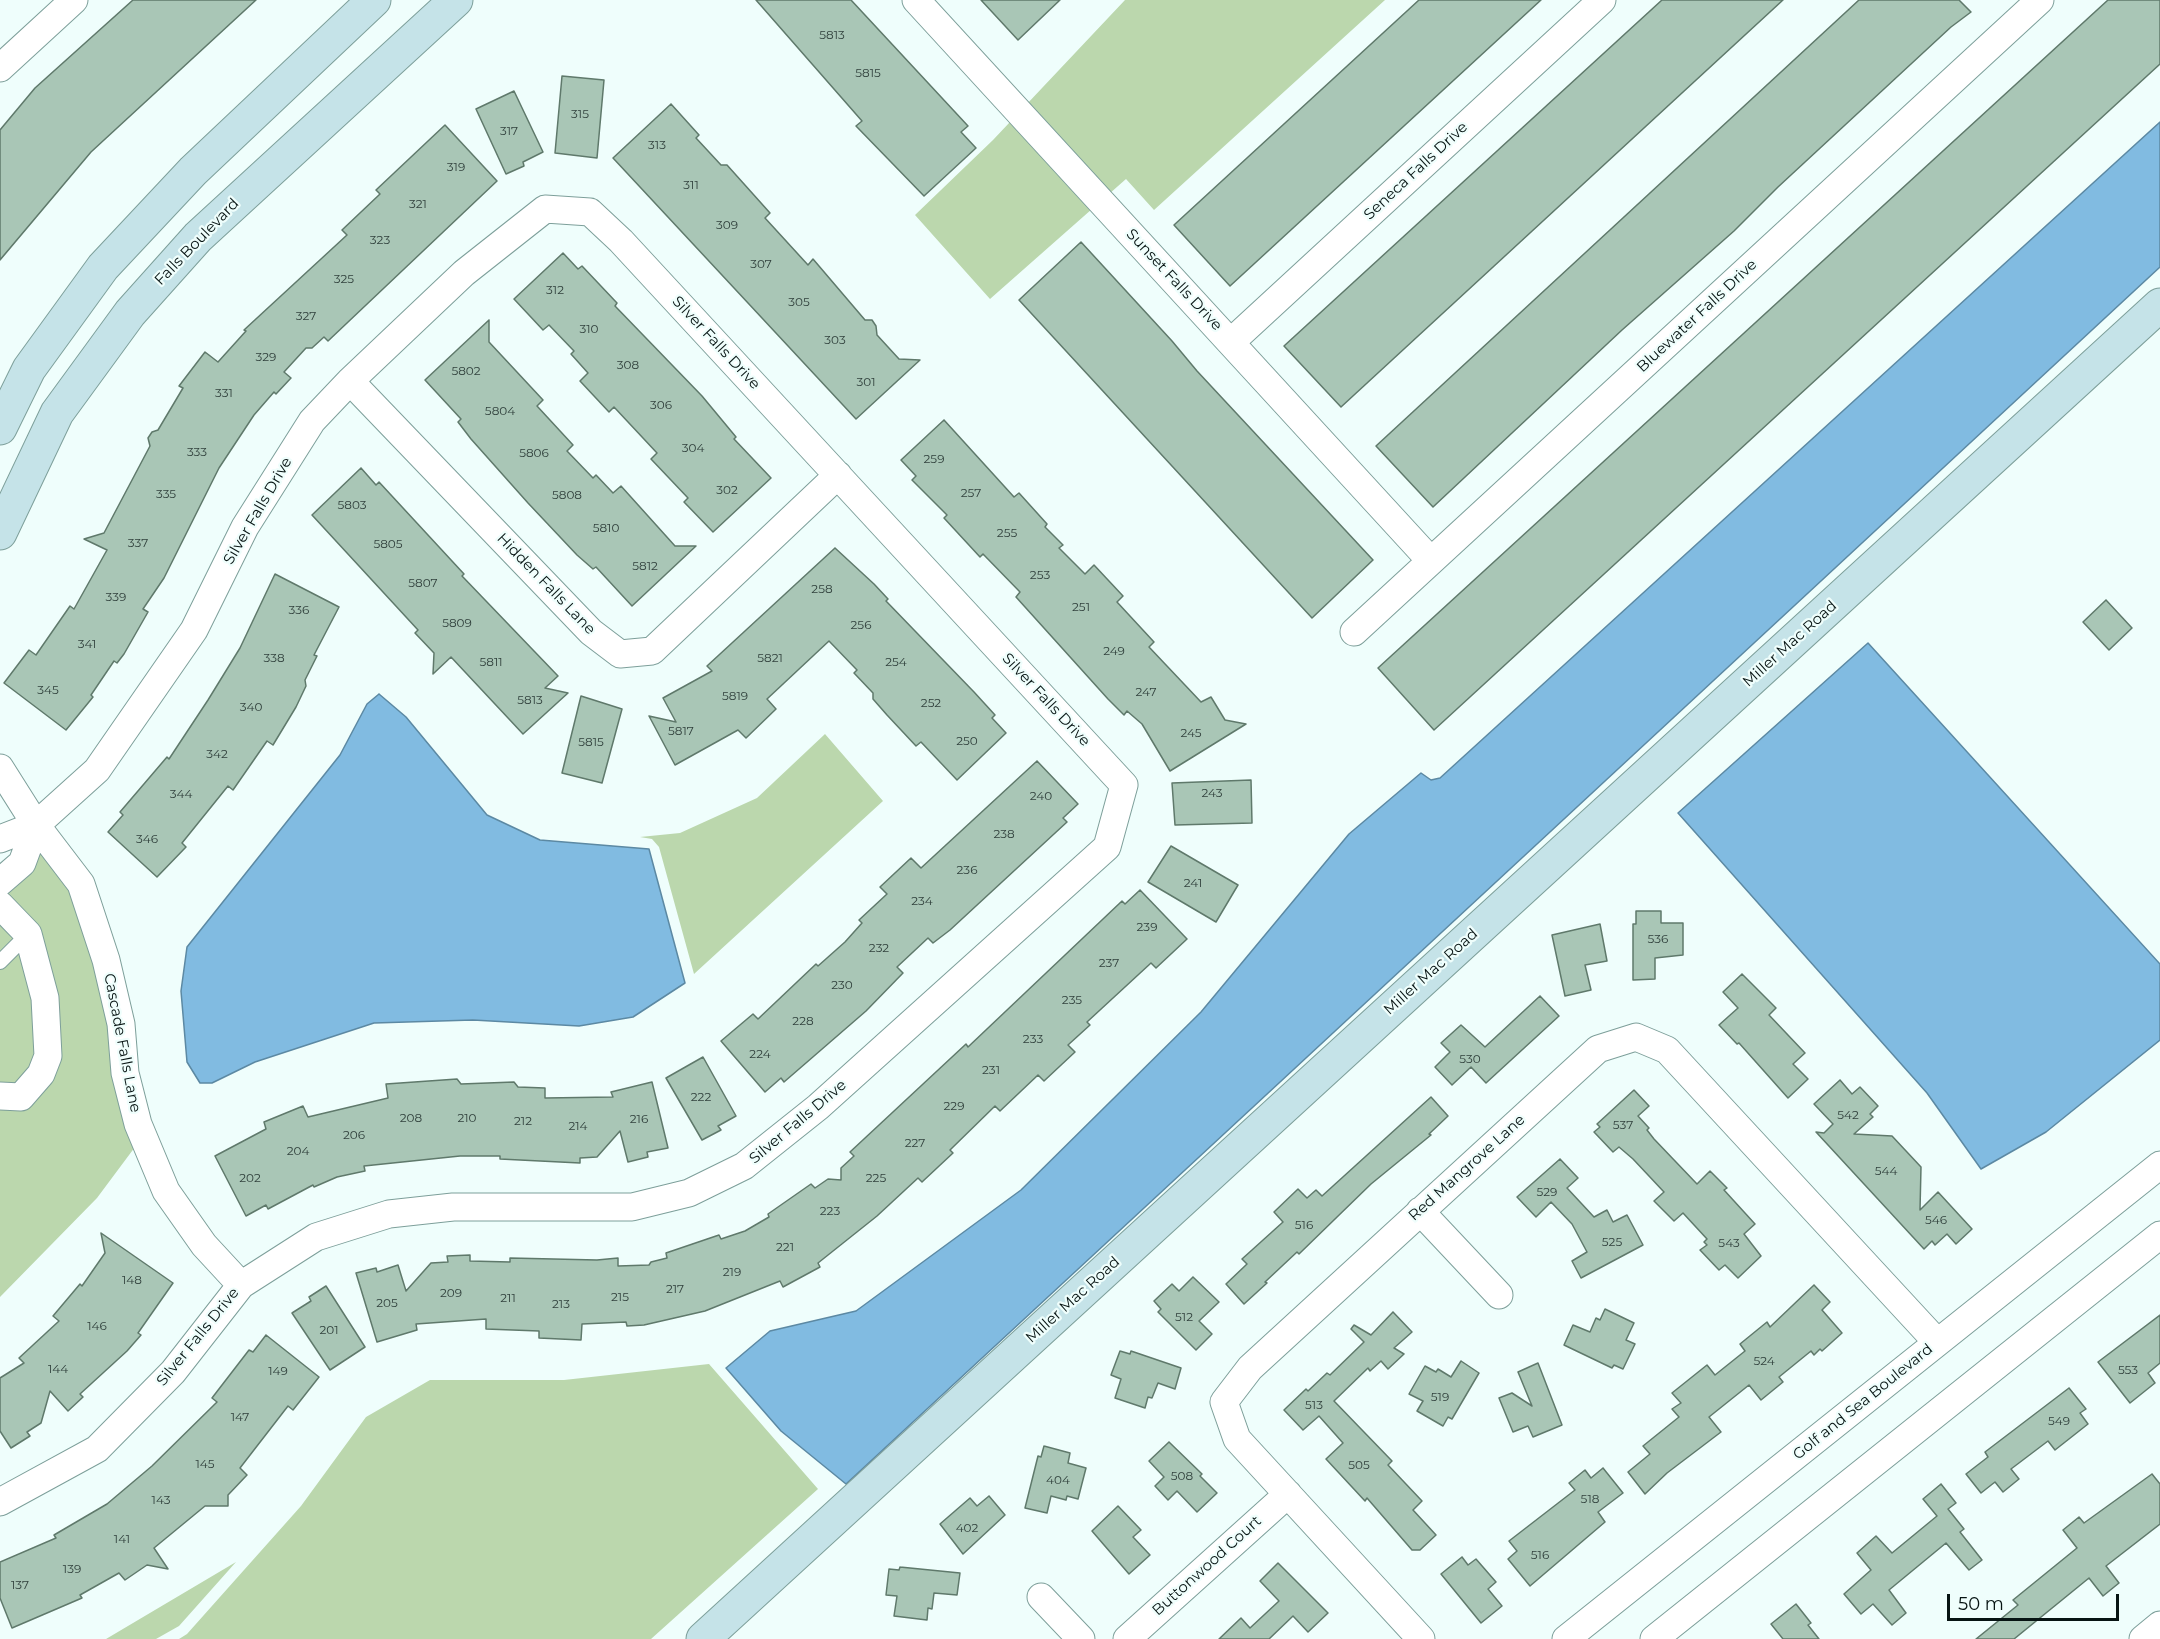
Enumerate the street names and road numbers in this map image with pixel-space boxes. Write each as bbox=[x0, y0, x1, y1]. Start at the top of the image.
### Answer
street label: Seneca Falls Drive bbox=[1360, 118, 1472, 224]
street label: Falls Boulevard bbox=[151, 195, 243, 289]
street label: Sunset Falls Drive bbox=[1122, 225, 1226, 335]
street label: Bluewater Falls Drive bbox=[1633, 256, 1761, 376]
street label: Silver Falls Drive bbox=[668, 293, 764, 393]
street label: Silver Falls Drive bbox=[220, 454, 296, 568]
street label: Hidden Falls Lane bbox=[493, 530, 599, 638]
street label: Miller Mac Road bbox=[1739, 597, 1841, 691]
street label: Silver Falls Drive bbox=[998, 650, 1094, 750]
street label: Miller Mac Road bbox=[1380, 925, 1482, 1019]
street label: Cascade Falls Lane bbox=[100, 972, 144, 1114]
street label: Silver Falls Drive bbox=[746, 1076, 850, 1168]
street label: Red Mangrove Lane bbox=[1405, 1111, 1529, 1225]
street label: Miller Mac Road bbox=[1022, 1253, 1124, 1347]
street label: Silver Falls Drive bbox=[153, 1284, 243, 1390]
street label: Golf and Sea Boulevard bbox=[1790, 1340, 1936, 1464]
street label: Buttonwood Court bbox=[1149, 1512, 1265, 1620]

